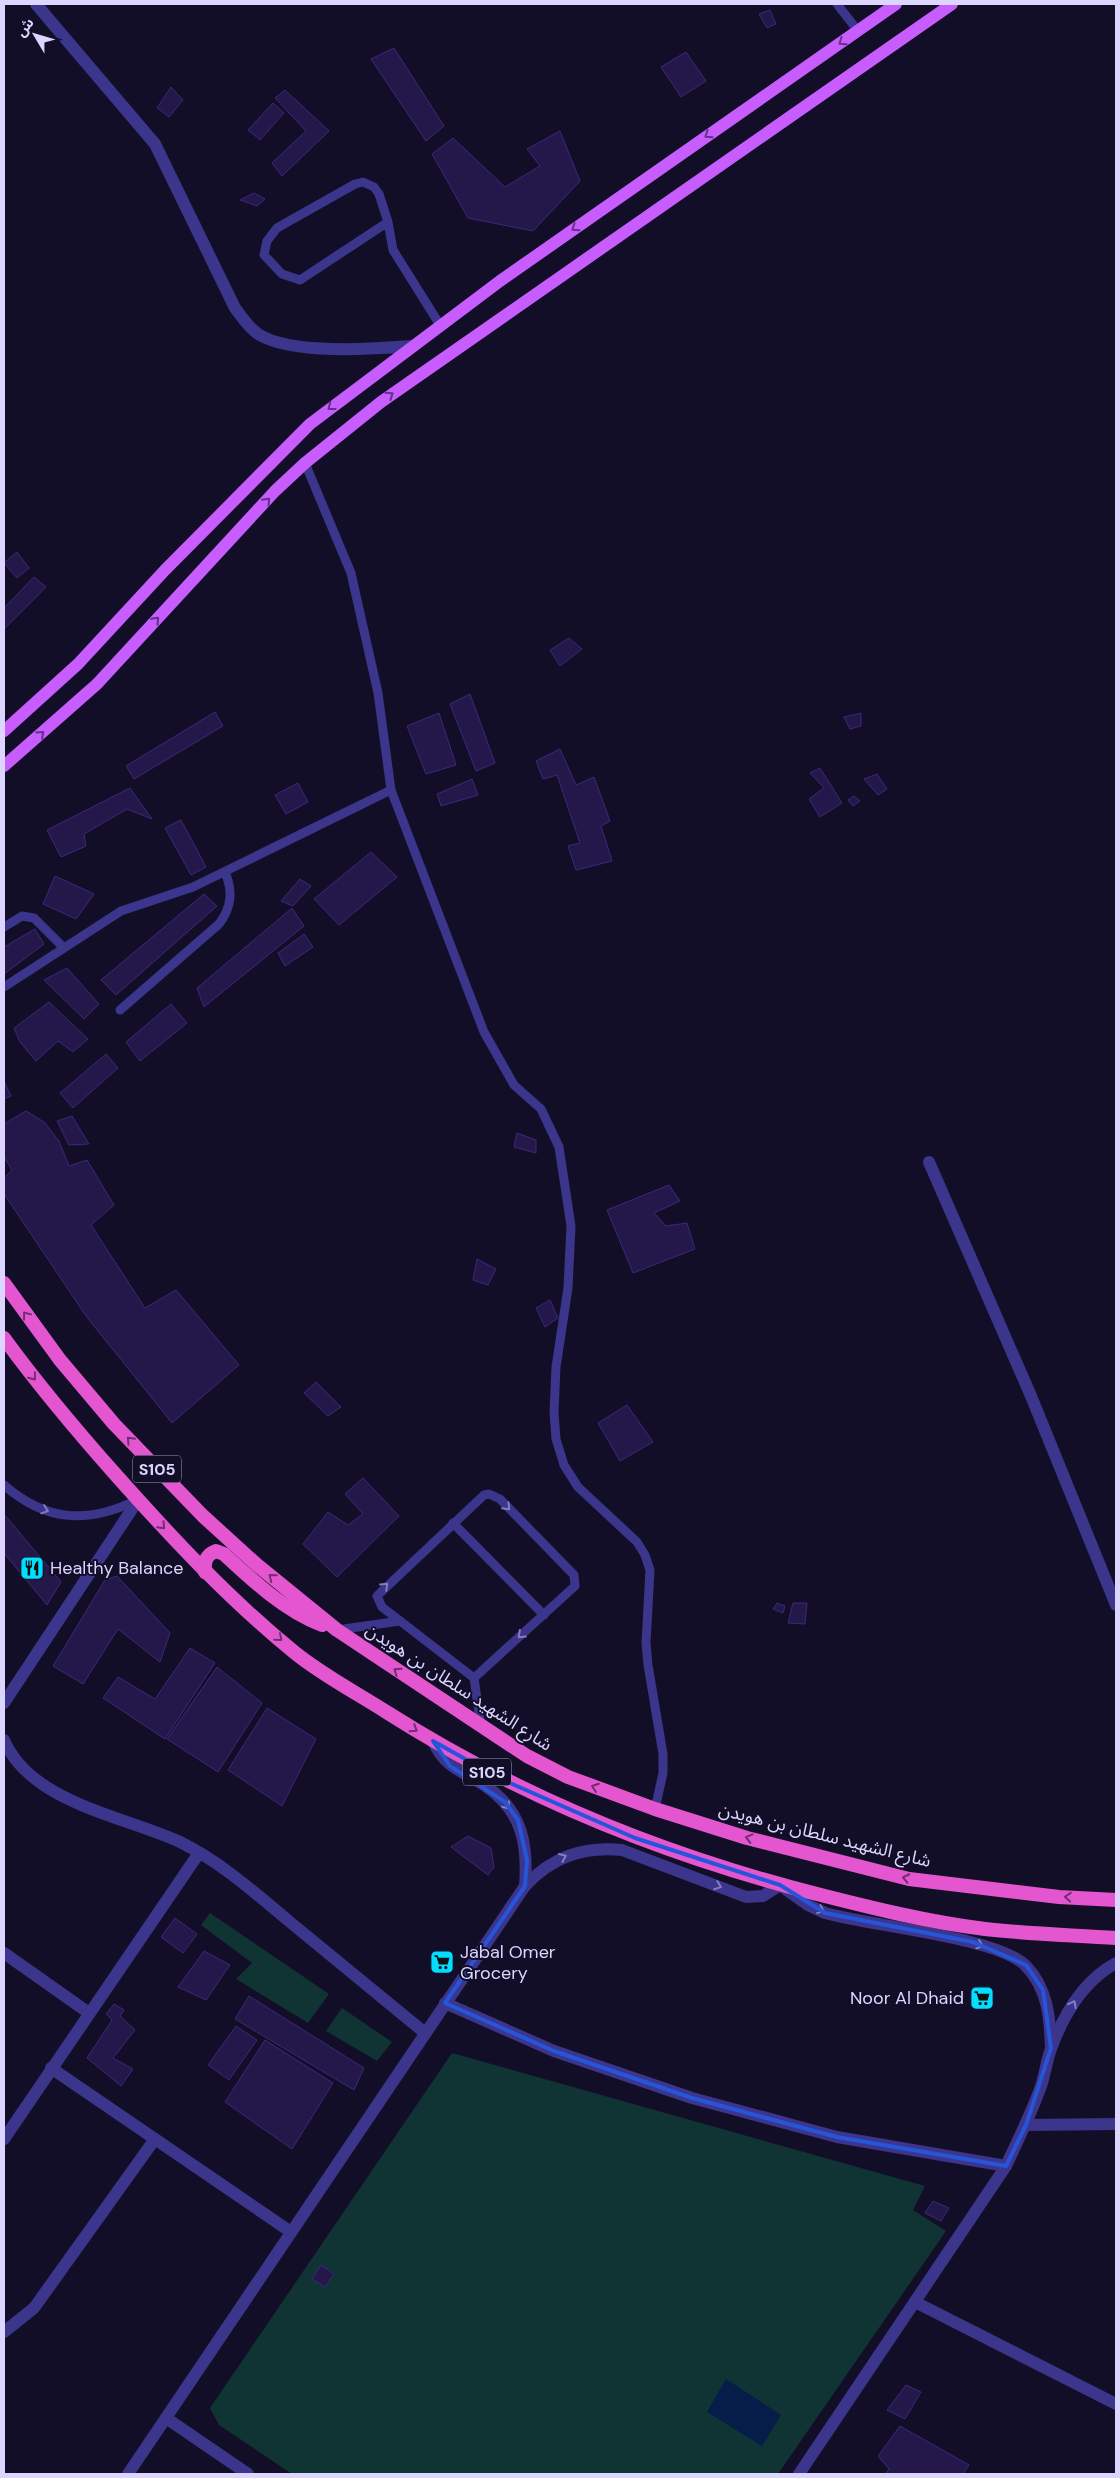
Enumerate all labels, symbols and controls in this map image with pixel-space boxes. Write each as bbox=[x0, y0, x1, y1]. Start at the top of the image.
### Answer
north arrow bbox=[10, 10, 60, 60]
text: ش bbox=[12, 14, 38, 40]
one-way arrow bbox=[838, 36, 847, 45]
one-way arrow bbox=[705, 129, 714, 138]
one-way arrow bbox=[571, 222, 581, 231]
one-way arrow bbox=[384, 392, 394, 401]
one-way arrow bbox=[328, 402, 337, 410]
one-way arrow bbox=[261, 497, 270, 506]
one-way arrow bbox=[150, 616, 159, 625]
one-way arrow bbox=[35, 731, 44, 740]
one-way arrow bbox=[24, 1312, 32, 1321]
one-way arrow bbox=[27, 1371, 35, 1380]
one-way arrow bbox=[127, 1437, 136, 1446]
road number: S105 bbox=[133, 1456, 181, 1482]
one-way arrow bbox=[502, 1501, 511, 1510]
one-way arrow bbox=[40, 1504, 49, 1514]
one-way arrow bbox=[156, 1520, 165, 1529]
restaurant icon: Healthy Balance bbox=[19, 1555, 45, 1581]
place label: Healthy Balance bbox=[50, 1556, 184, 1580]
one-way arrow bbox=[269, 1575, 278, 1583]
one-way arrow bbox=[380, 1583, 389, 1592]
street label: شارع الشهيد سلطان بن هويدن bbox=[360, 1618, 557, 1758]
one-way arrow bbox=[517, 1630, 526, 1639]
one-way arrow bbox=[274, 1633, 283, 1642]
one-way arrow bbox=[393, 1668, 403, 1677]
one-way arrow bbox=[408, 1723, 417, 1733]
road number: S105 bbox=[463, 1758, 511, 1785]
one-way arrow bbox=[591, 1783, 599, 1793]
street label: شارع الشهيد سلطان بن هويدن bbox=[716, 1797, 934, 1875]
one-way arrow bbox=[502, 1800, 510, 1809]
one-way arrow bbox=[744, 1833, 753, 1844]
one-way arrow bbox=[558, 1853, 567, 1863]
one-way arrow bbox=[902, 1873, 911, 1883]
one-way arrow bbox=[713, 1880, 721, 1890]
one-way arrow bbox=[1063, 1892, 1071, 1903]
one-way arrow bbox=[816, 1904, 825, 1915]
one-way arrow bbox=[975, 1939, 984, 1949]
place label: Jabal Omer Grocery bbox=[460, 1940, 556, 1985]
supermarket icon: Jabal Omer Grocery bbox=[429, 1949, 455, 1975]
supermarket icon: Noor Al Dhaid bbox=[969, 1985, 995, 2011]
place label: Noor Al Dhaid bbox=[850, 1986, 964, 2010]
one-way arrow bbox=[1067, 2001, 1077, 2010]

